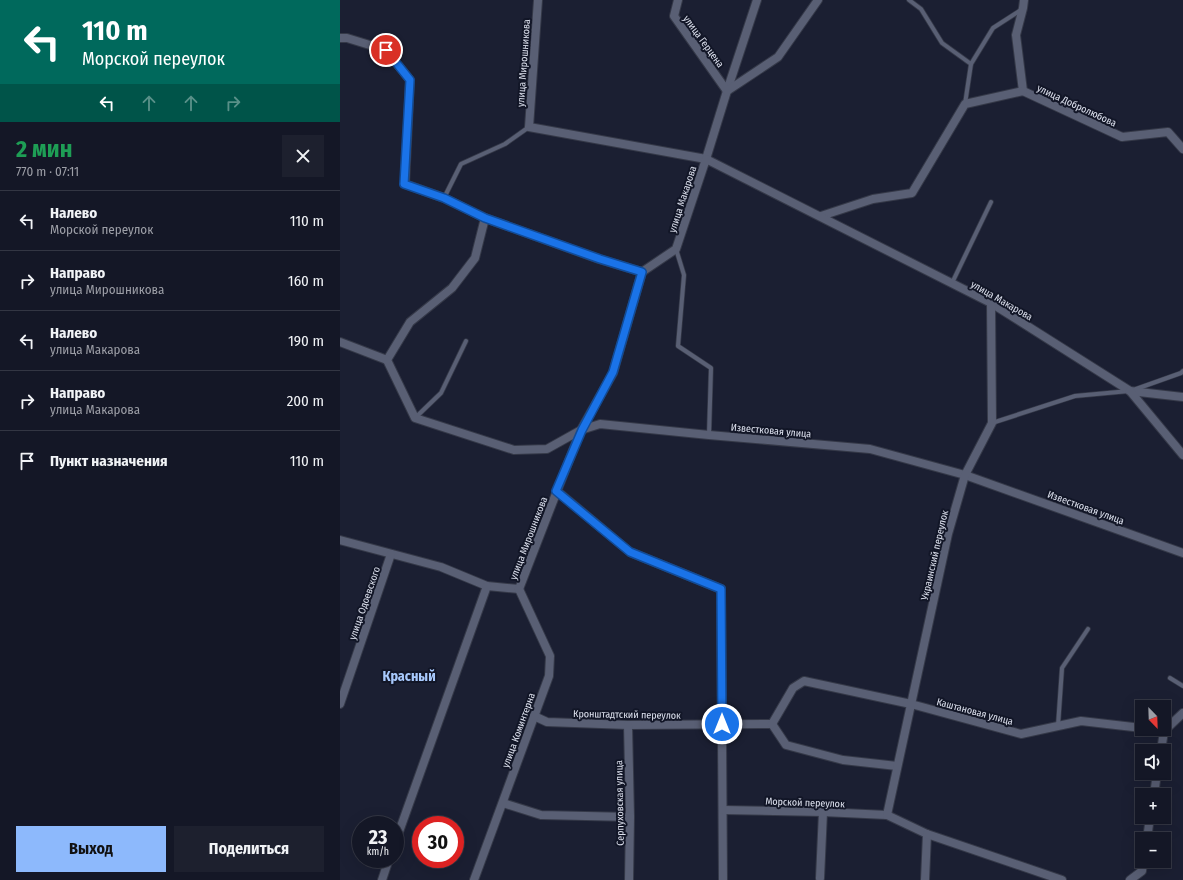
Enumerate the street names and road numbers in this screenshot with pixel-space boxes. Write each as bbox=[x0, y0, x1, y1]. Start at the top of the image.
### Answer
street label: улица Герцена bbox=[680, 13, 726, 70]
street label: улица Мирошникова bbox=[515, 19, 533, 107]
street label: улица Добролюбова bbox=[1035, 82, 1118, 130]
street label: улица Макарова bbox=[667, 164, 699, 234]
street label: улица Макарова bbox=[969, 278, 1035, 323]
street label: Известковая улица bbox=[730, 421, 812, 441]
street label: Известковая улица bbox=[1046, 488, 1126, 527]
street label: улица Мирошникова bbox=[508, 495, 550, 582]
street label: Украинский переулок bbox=[919, 509, 951, 602]
street label: улица Одоевского bbox=[347, 565, 383, 642]
street label: улица Коминтерна bbox=[500, 691, 538, 769]
street label: Каштановая улица bbox=[935, 696, 1014, 728]
street label: Кронштадтский переулок bbox=[573, 708, 681, 722]
street label: Серпуховская улица bbox=[613, 760, 627, 846]
street label: Морской переулок bbox=[765, 796, 845, 810]

